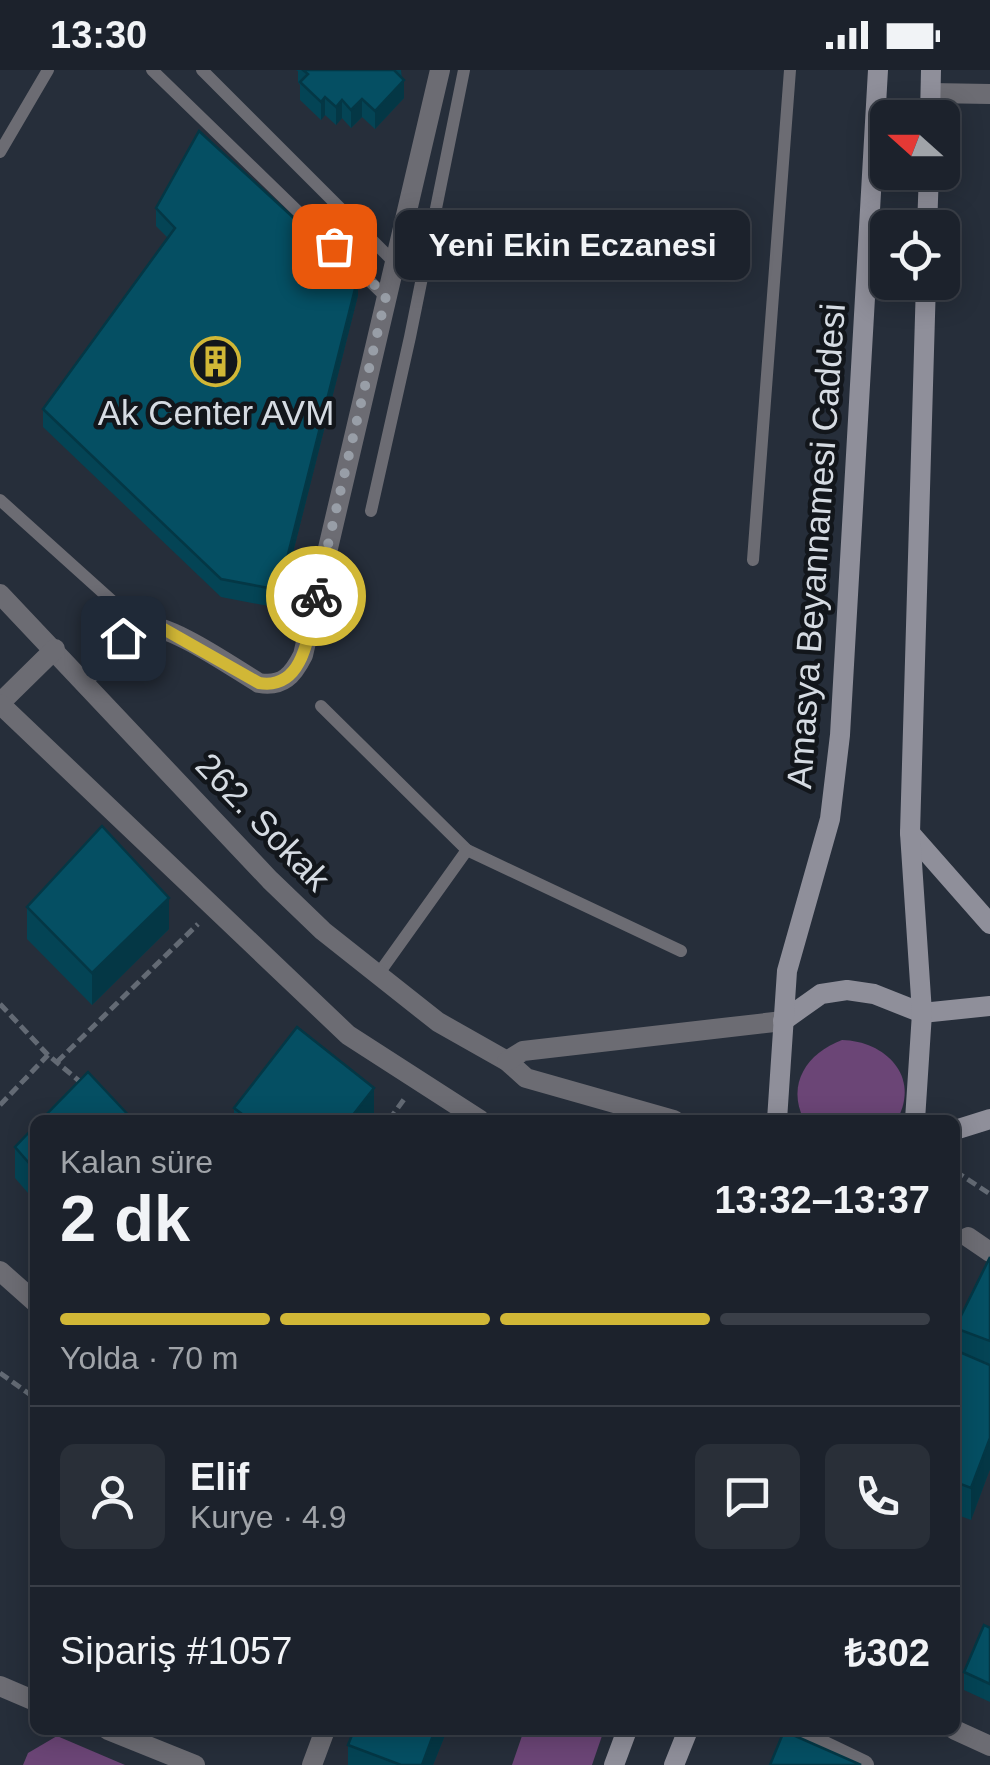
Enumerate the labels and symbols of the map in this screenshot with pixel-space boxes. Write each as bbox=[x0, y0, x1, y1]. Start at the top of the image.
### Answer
north arrow bbox=[870, 100, 960, 190]
pin bbox=[292, 204, 377, 289]
callout: Yeni Ekin Eczanesi bbox=[394, 211, 749, 281]
street label: Amasya Beyannamesi Caddesi bbox=[779, 302, 852, 790]
building icon: Ak Center AVM bbox=[190, 335, 242, 387]
place label: Ak Center AVM bbox=[98, 393, 334, 432]
courier bbox=[266, 546, 366, 646]
pin bbox=[81, 596, 166, 681]
street label: 262. Sokak bbox=[189, 745, 339, 899]

